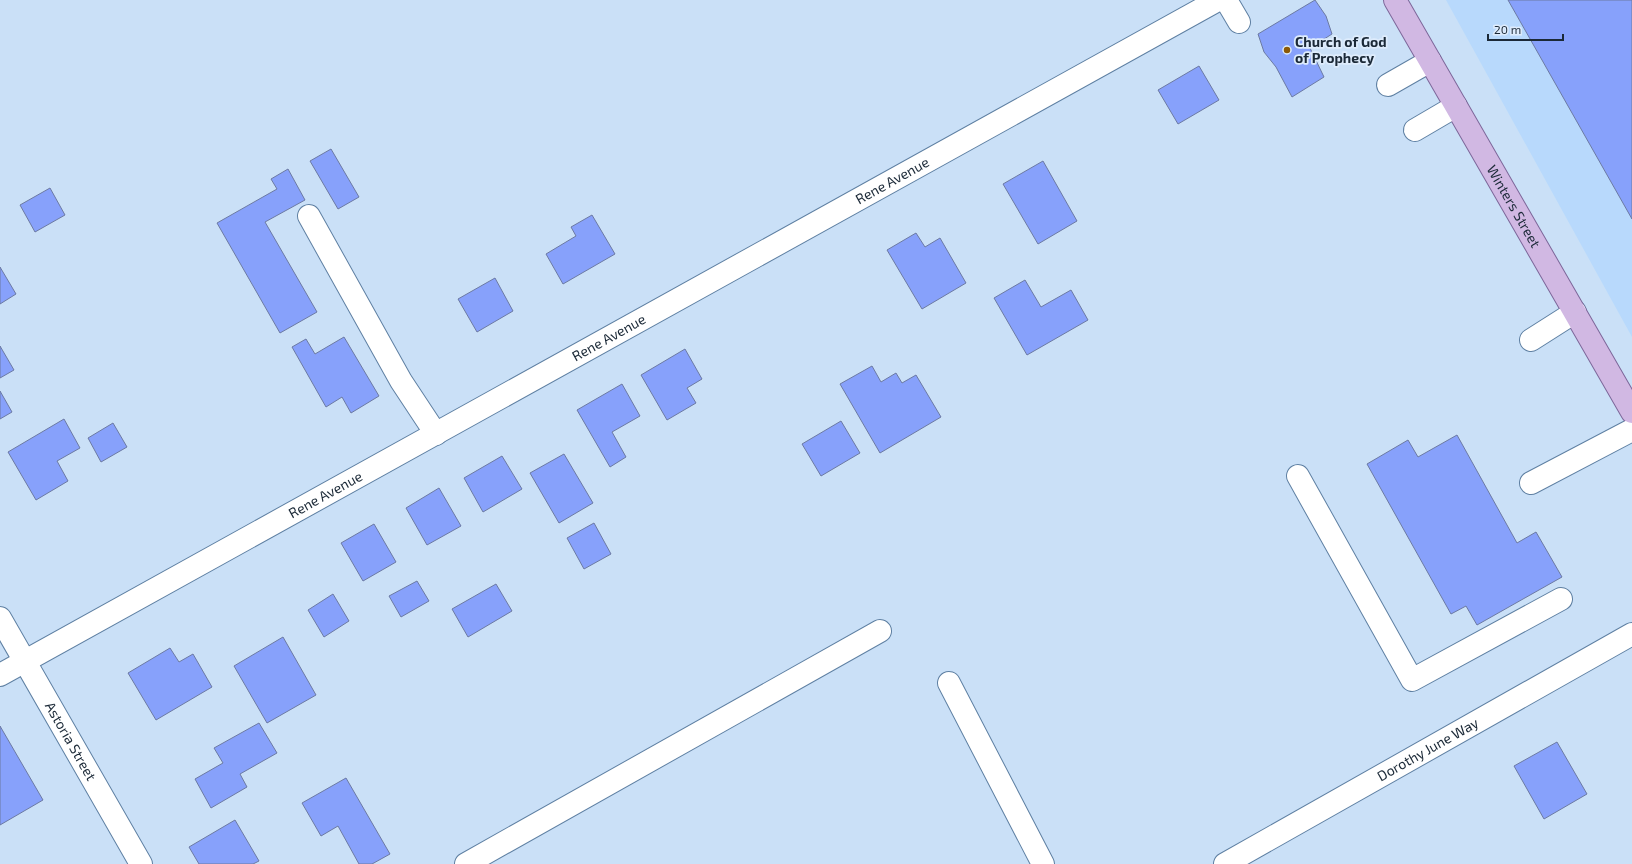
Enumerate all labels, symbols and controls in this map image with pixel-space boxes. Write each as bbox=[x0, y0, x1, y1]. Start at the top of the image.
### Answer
scale bar bbox=[1488, 16, 1563, 42]
text: 20 m bbox=[1494, 22, 1521, 36]
place label: Church of God of Prophecy bbox=[1295, 33, 1387, 66]
marker: Church of God of Prophecy bbox=[1282, 45, 1292, 55]
street label: Rene Avenue bbox=[852, 153, 932, 207]
street label: Winters Street bbox=[1484, 162, 1545, 250]
street label: Rene Avenue bbox=[569, 310, 648, 364]
street label: Rene Avenue bbox=[285, 467, 365, 521]
street label: Astoria Street bbox=[42, 699, 100, 783]
street label: Dorothy June Way bbox=[1374, 713, 1482, 784]

